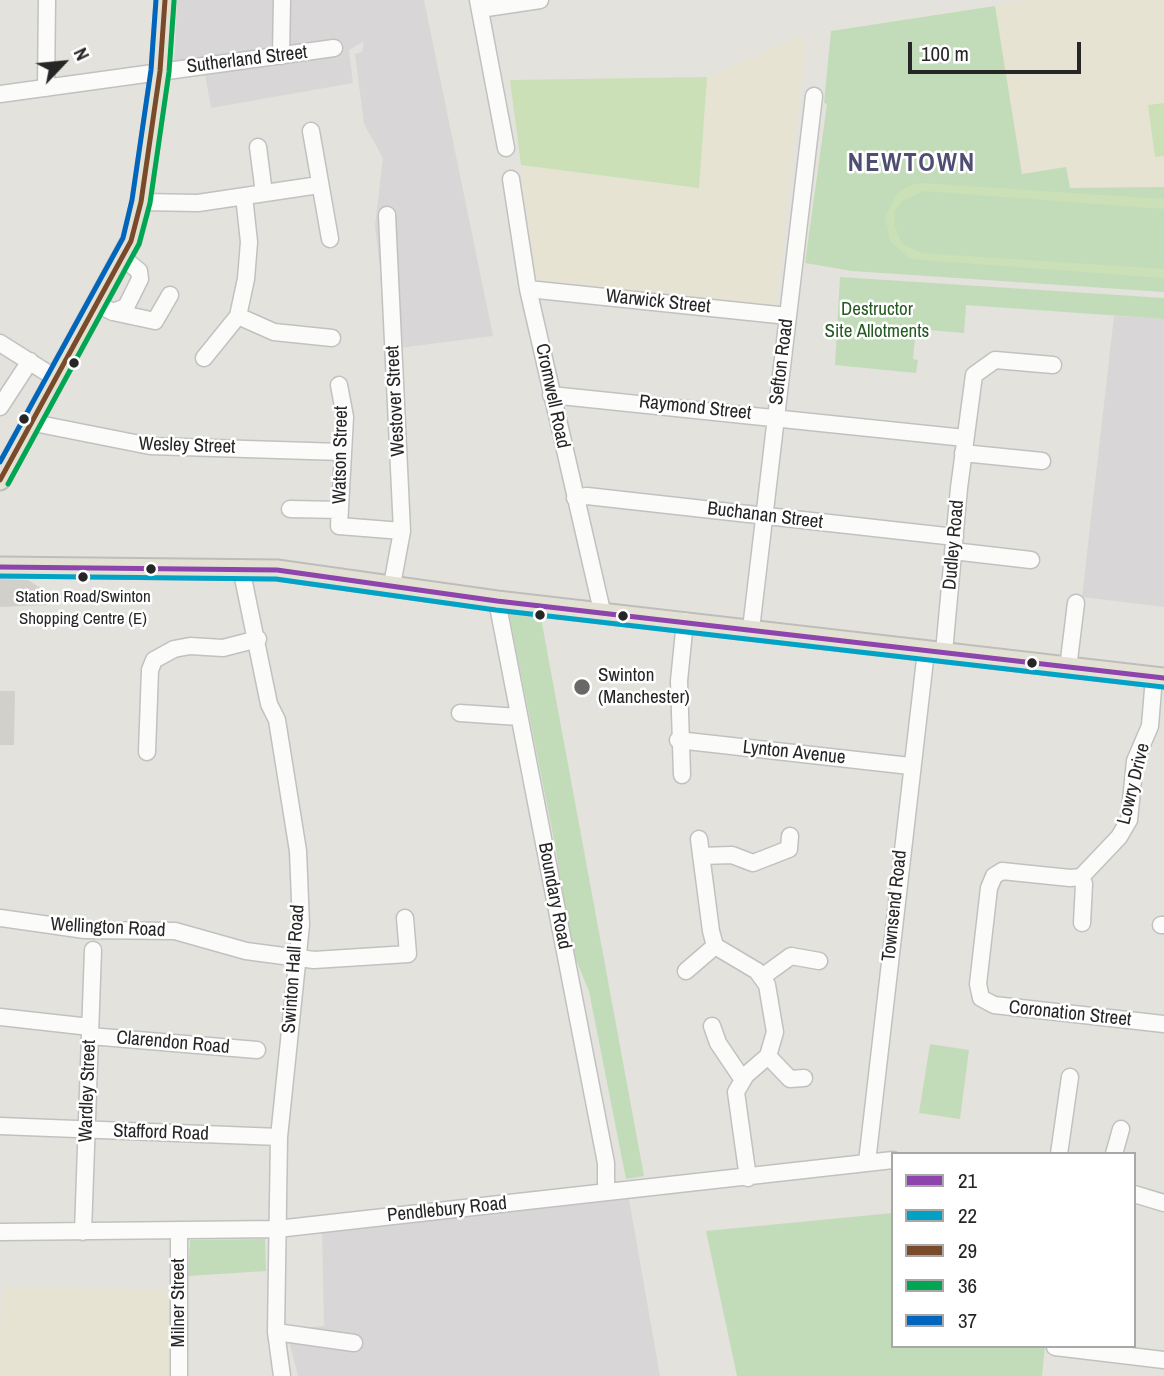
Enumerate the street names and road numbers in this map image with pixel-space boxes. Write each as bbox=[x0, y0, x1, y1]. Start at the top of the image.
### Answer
street label: Sutherland Street bbox=[185, 41, 309, 79]
street label: Warwick Street bbox=[605, 285, 711, 319]
street label: Sefton Road bbox=[765, 318, 799, 406]
street label: Cromwell Road bbox=[530, 342, 574, 450]
street label: Westover Street bbox=[382, 345, 410, 457]
street label: Raymond Street bbox=[638, 391, 752, 425]
street label: Watson Street bbox=[329, 406, 353, 504]
street label: Wesley Street bbox=[138, 433, 236, 459]
street label: Buchanan Street bbox=[706, 498, 824, 534]
street label: Dudley Road bbox=[939, 499, 969, 591]
street label: Lynton Avenue bbox=[742, 736, 846, 770]
street label: Lowry Drive bbox=[1113, 741, 1155, 827]
street label: Boundary Road bbox=[532, 841, 576, 951]
street label: Townsend Road bbox=[878, 849, 912, 963]
street label: Swinton Hall Road bbox=[278, 904, 310, 1034]
street label: Wellington Road bbox=[50, 914, 166, 942]
street label: Coronation Street bbox=[1008, 996, 1132, 1032]
street label: Clarendon Road bbox=[115, 1027, 231, 1059]
street label: Wardley Street bbox=[75, 1039, 101, 1143]
street label: Stafford Road bbox=[113, 1120, 209, 1146]
street label: Pendlebury Road bbox=[386, 1192, 508, 1228]
street label: Milner Street bbox=[168, 1258, 190, 1348]

